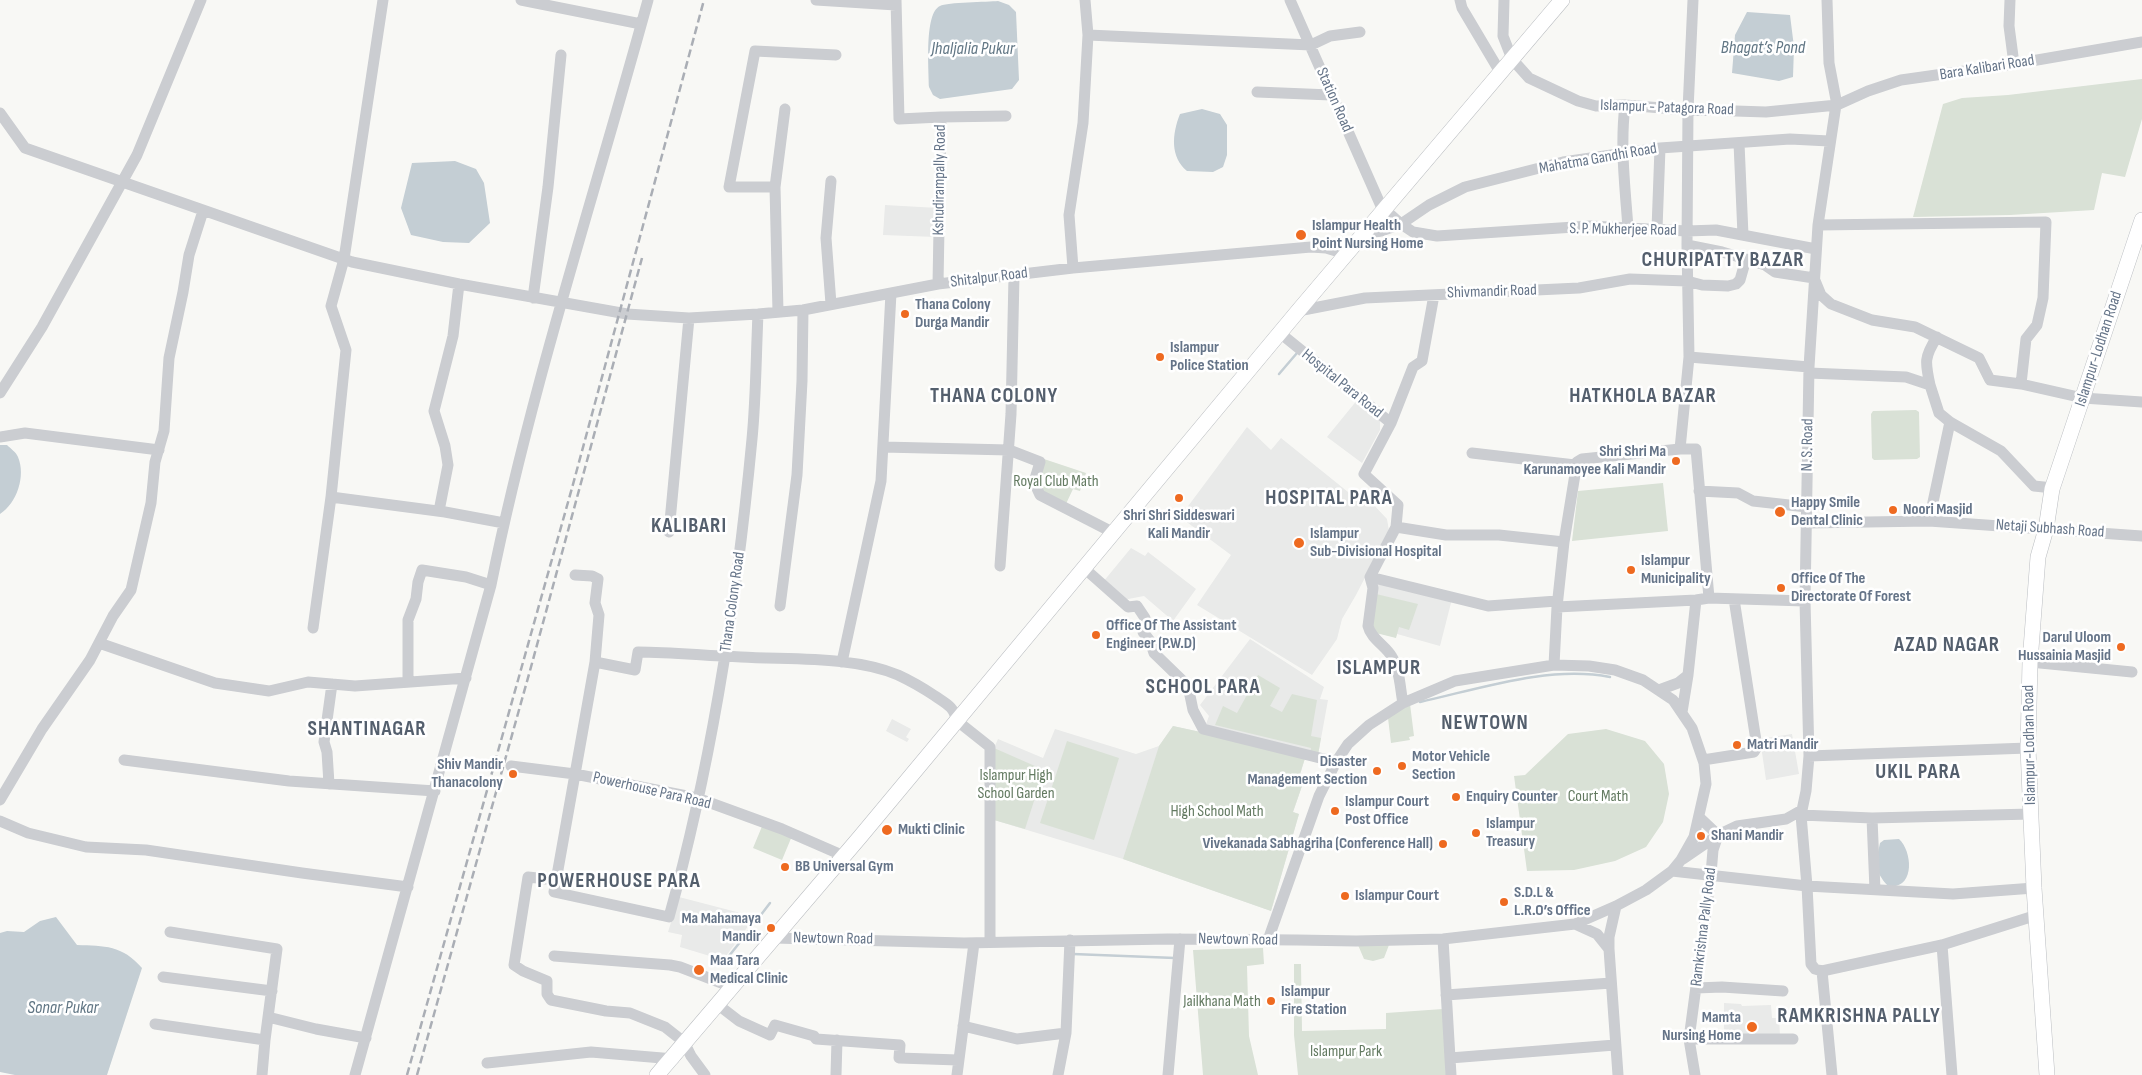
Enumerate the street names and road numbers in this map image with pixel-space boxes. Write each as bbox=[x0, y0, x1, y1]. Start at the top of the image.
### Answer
street label: Bara Kalibari Road bbox=[1938, 51, 2036, 85]
street label: Station Road bbox=[1311, 65, 1357, 135]
street label: Islampur - Patagora Road bbox=[1600, 96, 1734, 120]
street label: Kshudirampally Road bbox=[929, 124, 951, 236]
street label: Mahatma Gandhi Road bbox=[1538, 139, 1658, 179]
street label: S. P. Mukherjee Road bbox=[1569, 219, 1677, 241]
street label: Shitalpur Road bbox=[949, 264, 1029, 292]
street label: Shivmandir Road bbox=[1447, 281, 1537, 303]
street label: Islampur-Lodhan Road bbox=[2071, 289, 2127, 409]
street label: Hospital Para Road bbox=[1297, 345, 1387, 423]
street label: N. S. Road bbox=[1798, 418, 1818, 472]
street label: Netaji Subhash Road bbox=[1995, 516, 2105, 542]
street label: Thana Colony Road bbox=[716, 551, 750, 653]
street label: Islampur-Lodhan Road bbox=[2019, 685, 2041, 805]
street label: Powerhouse Para Road bbox=[591, 768, 713, 814]
street label: Ramkrishna Pally Road bbox=[1687, 867, 1721, 987]
street label: Newtown Road bbox=[793, 929, 873, 949]
street label: Newtown Road bbox=[1198, 930, 1278, 950]

